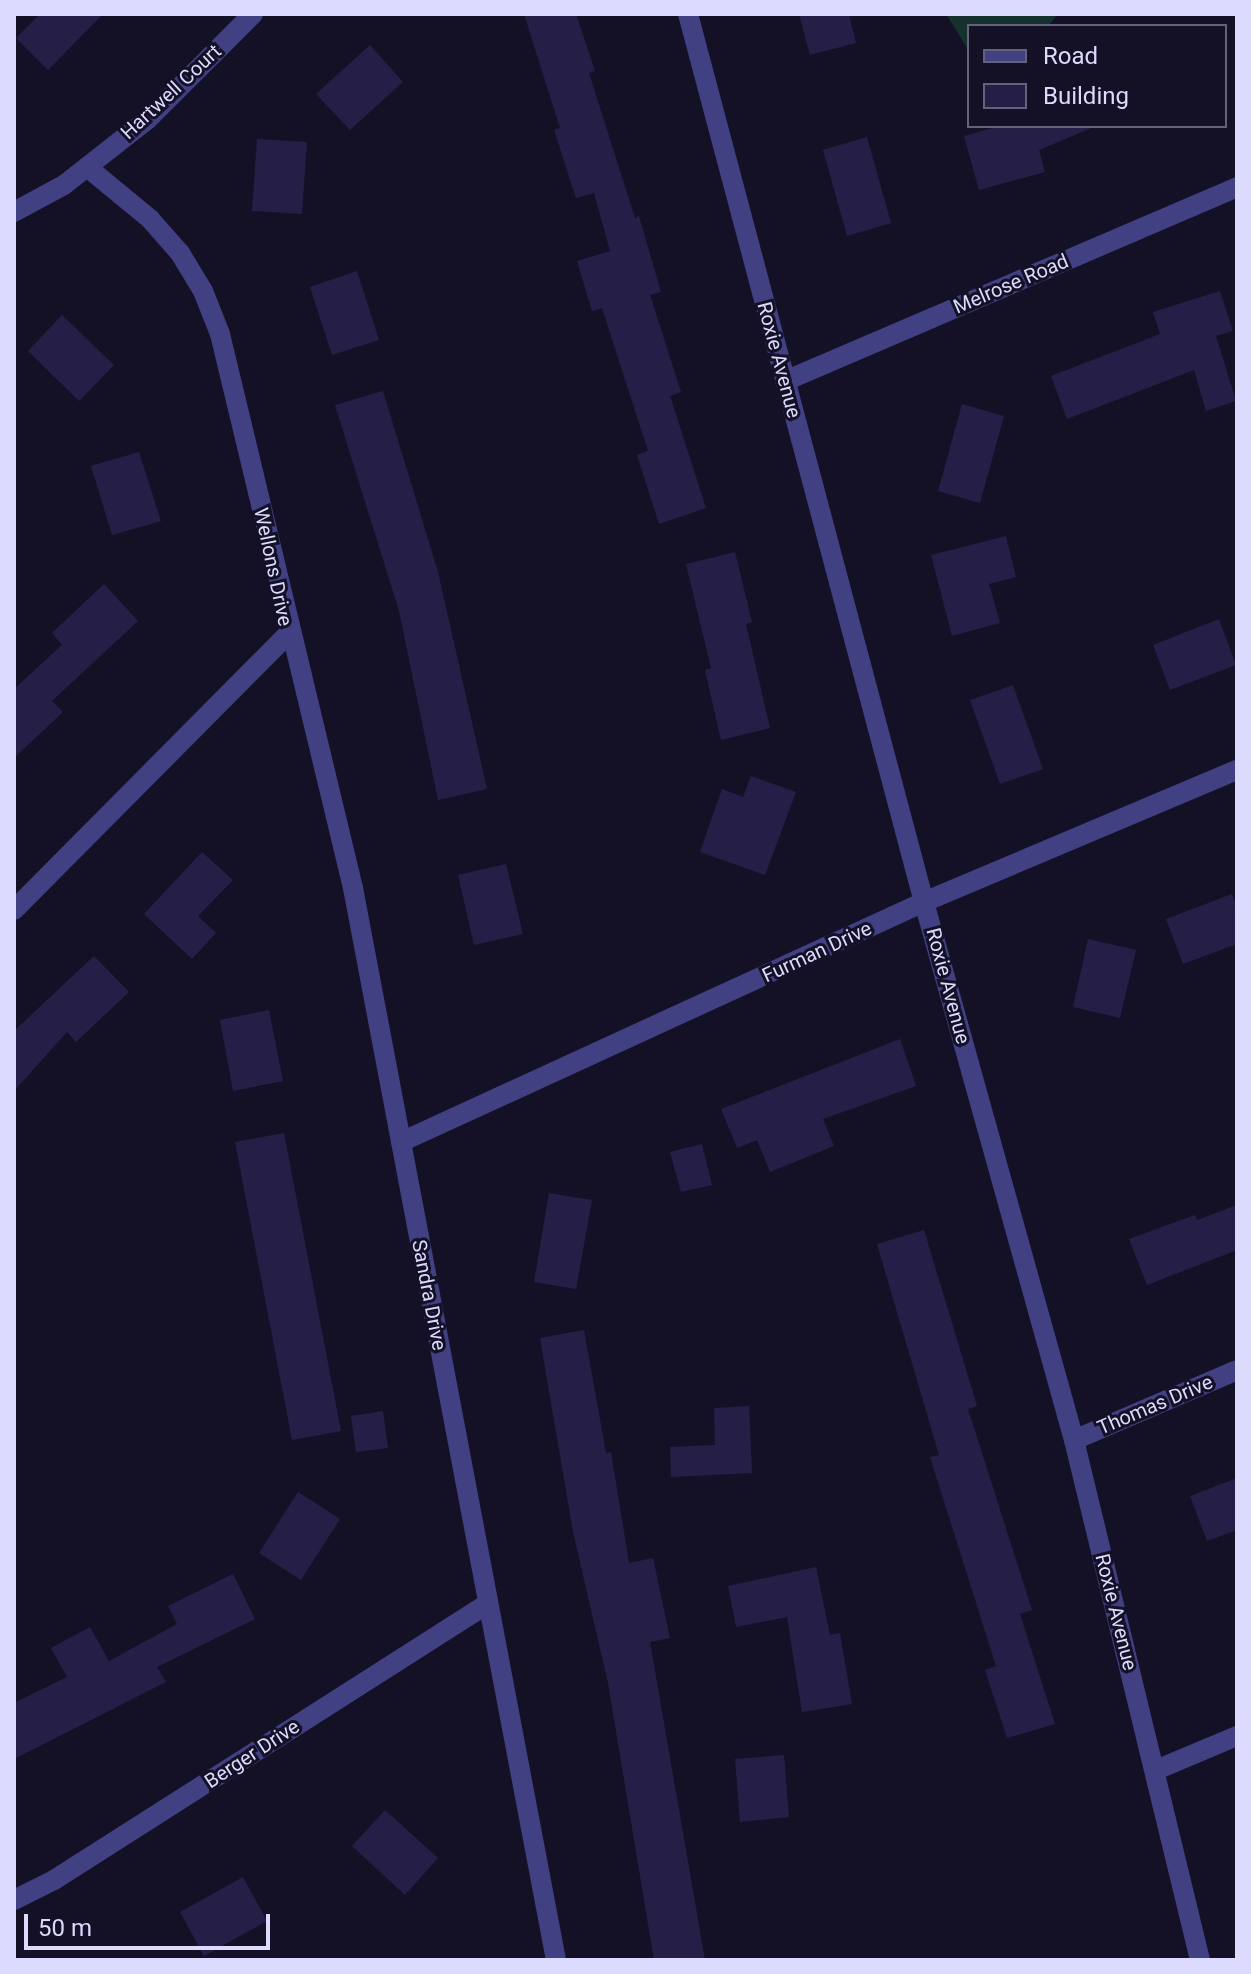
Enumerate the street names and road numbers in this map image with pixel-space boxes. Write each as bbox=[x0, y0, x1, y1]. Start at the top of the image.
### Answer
street label: Hartwell Court bbox=[116, 39, 226, 145]
street label: Melrose Road bbox=[950, 249, 1072, 319]
street label: Roxie Avenue bbox=[752, 299, 806, 421]
street label: Wellons Drive bbox=[249, 506, 297, 628]
street label: Furman Drive bbox=[758, 916, 876, 988]
street label: Roxie Avenue bbox=[921, 925, 975, 1047]
street label: Sandra Drive bbox=[407, 1238, 451, 1352]
street label: Thomas Drive bbox=[1094, 1370, 1216, 1440]
street label: Roxie Avenue bbox=[1090, 1551, 1142, 1673]
street label: Berger Drive bbox=[200, 1714, 304, 1794]

